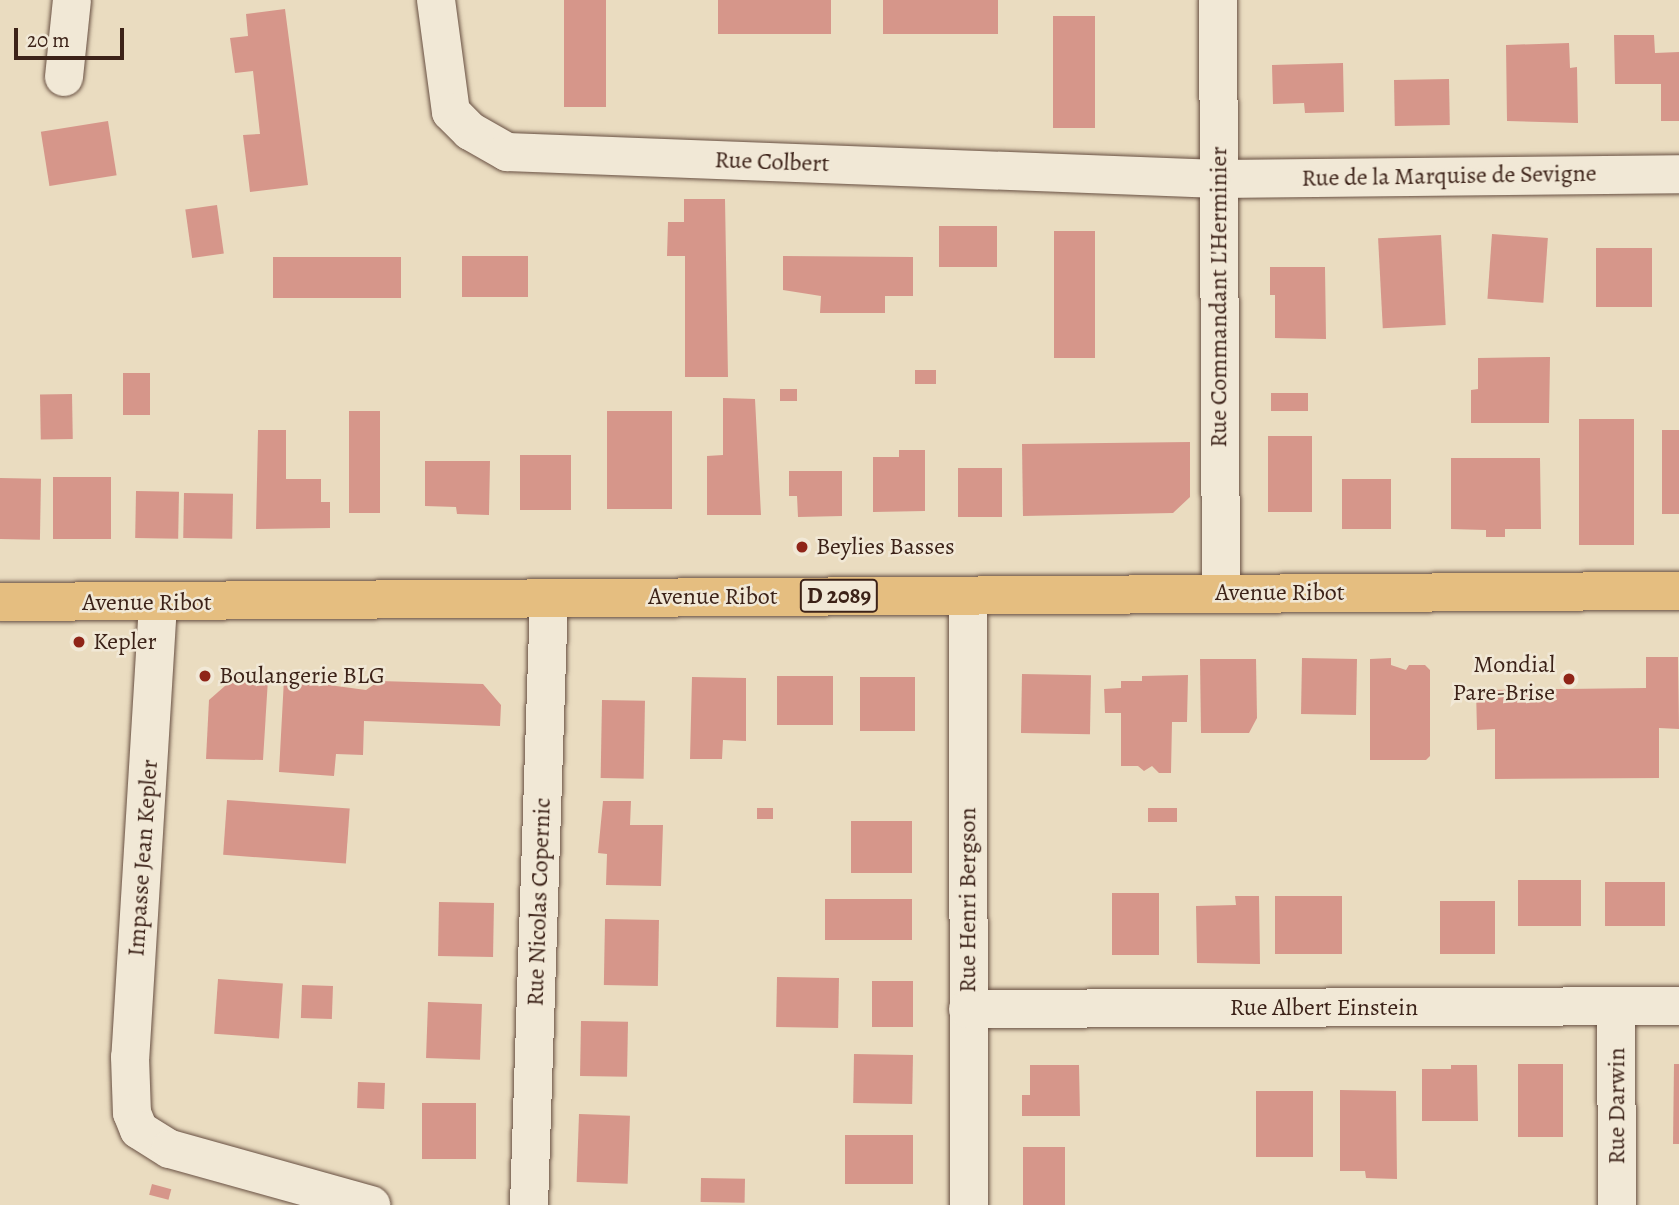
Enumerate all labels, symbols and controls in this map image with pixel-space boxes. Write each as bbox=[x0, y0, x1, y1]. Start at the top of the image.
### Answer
scale bar bbox=[18, 14, 128, 58]
text: 20 m bbox=[27, 26, 70, 54]
street label: Rue Colbert bbox=[714, 146, 830, 178]
street label: Rue Commandant L'Herminier bbox=[1205, 146, 1233, 448]
street label: Rue de la Marquise de Sevigne bbox=[1301, 159, 1597, 193]
place label: Beylies Basses bbox=[816, 533, 955, 561]
marker: Beylies Basses bbox=[794, 539, 810, 555]
road number: D 2089 bbox=[799, 576, 879, 616]
street label: Avenue Ribot bbox=[1215, 579, 1345, 607]
street label: Avenue Ribot bbox=[648, 583, 778, 611]
street label: Avenue Ribot bbox=[82, 589, 212, 617]
place label: Kepler bbox=[93, 628, 157, 656]
marker: Kepler bbox=[71, 634, 87, 650]
place label: Mondial Pare-Brise bbox=[1453, 651, 1555, 707]
place label: Boulangerie BLG bbox=[219, 662, 385, 690]
marker: Boulangerie BLG bbox=[197, 668, 213, 684]
marker: Mondial Pare-Brise bbox=[1561, 671, 1577, 687]
street label: Impasse Jean Kepler bbox=[122, 759, 164, 957]
street label: Rue Nicolas Copernic bbox=[521, 797, 557, 1007]
street label: Rue Henri Bergson bbox=[954, 807, 982, 993]
street label: Rue Albert Einstein bbox=[1230, 994, 1418, 1022]
street label: Rue Darwin bbox=[1603, 1048, 1631, 1164]

